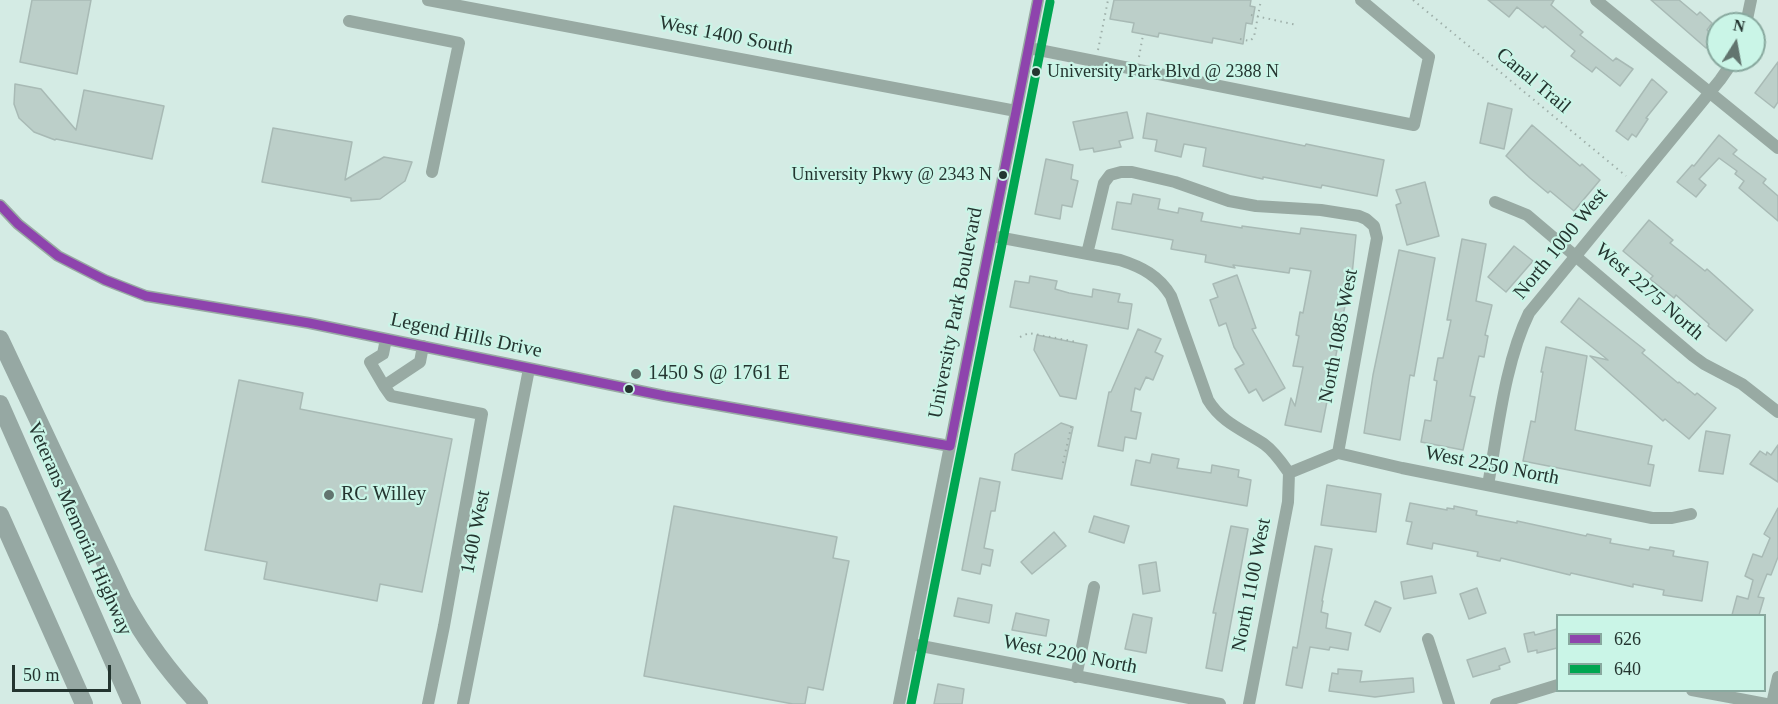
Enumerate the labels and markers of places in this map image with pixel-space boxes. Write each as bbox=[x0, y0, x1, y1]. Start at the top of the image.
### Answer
place label: University Park Blvd @ 2388 N bbox=[1047, 61, 1279, 83]
marker: University Park Blvd @ 2388 N bbox=[1030, 66, 1042, 78]
place label: University Pkwy @ 2343 N bbox=[791, 164, 992, 186]
marker: University Pkwy @ 2343 N bbox=[997, 169, 1009, 181]
place label: 1450 S @ 1761 E bbox=[648, 362, 790, 386]
marker: 1450 S @ 1761 E bbox=[629, 367, 643, 381]
unlabelled marker bbox=[623, 383, 635, 395]
place label: RC Willey bbox=[341, 483, 426, 507]
marker: RC Willey bbox=[322, 488, 336, 502]

